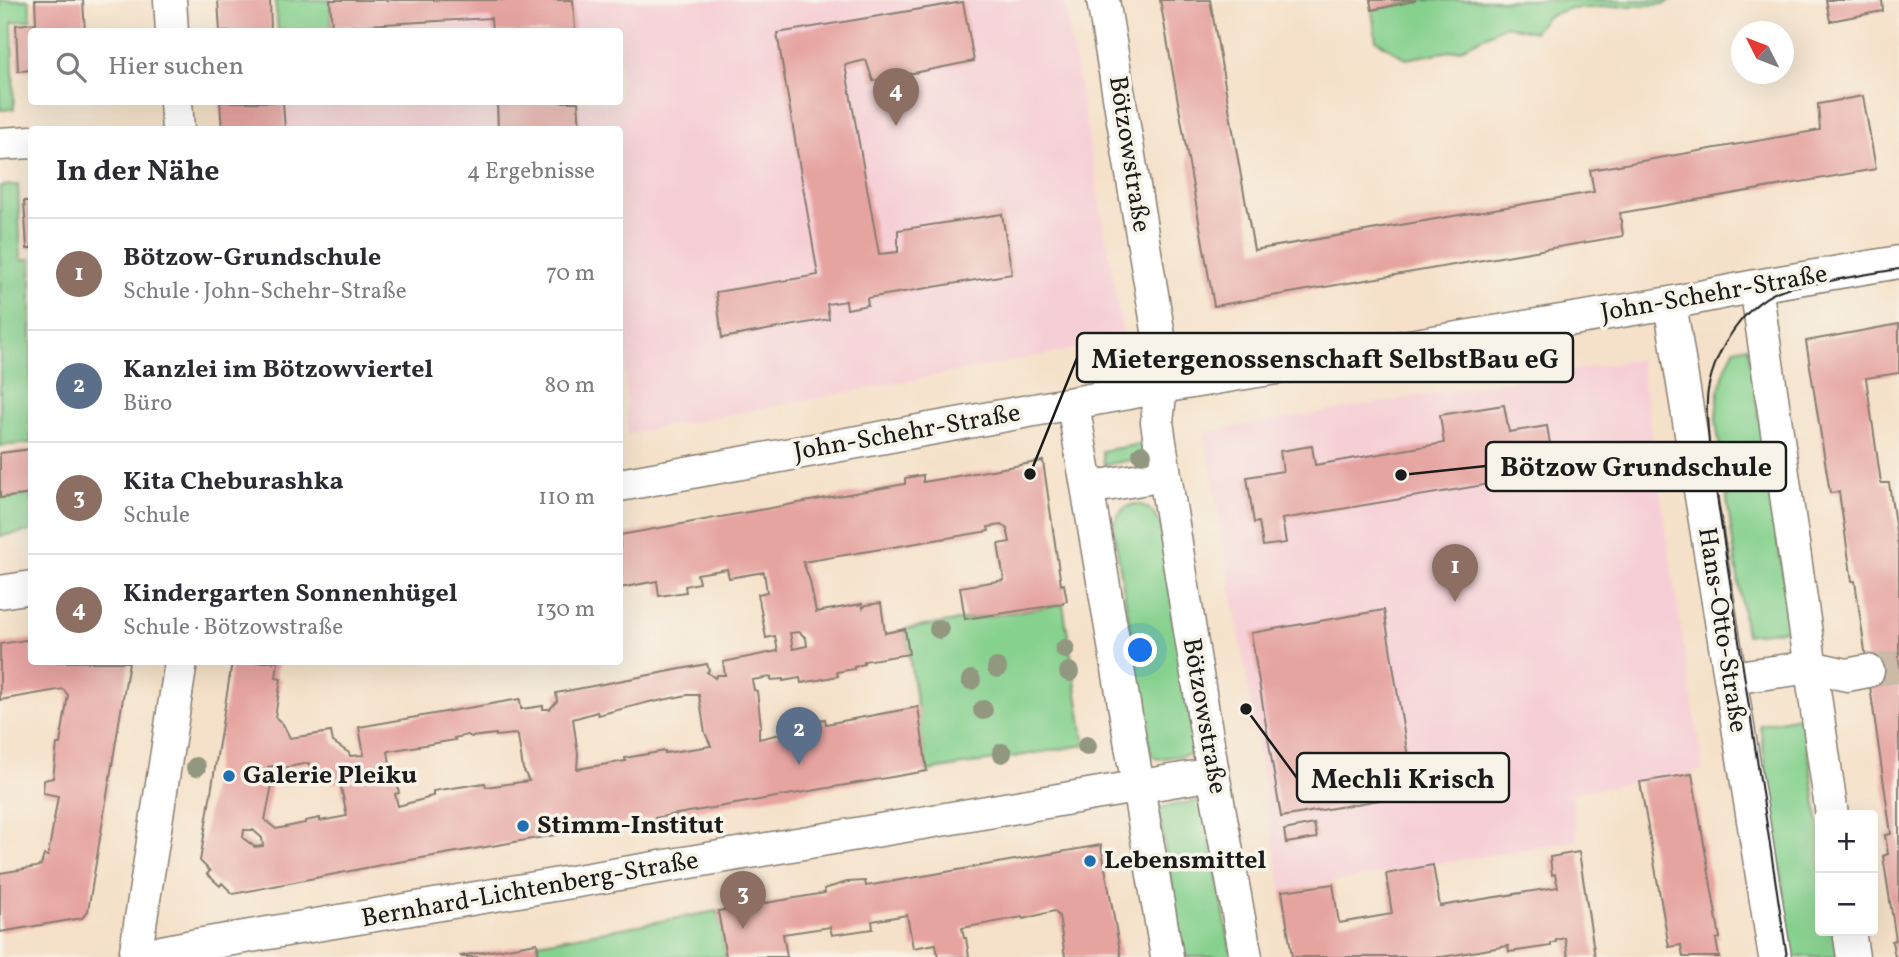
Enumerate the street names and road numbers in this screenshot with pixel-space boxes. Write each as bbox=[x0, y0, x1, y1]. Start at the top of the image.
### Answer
street label: Bötzowstraße bbox=[1099, 73, 1159, 235]
street label: John-Schehr-Straße bbox=[1598, 256, 1830, 332]
street label: John-Schehr-Straße bbox=[791, 395, 1023, 471]
street label: Hans-Otto-Straße bbox=[1688, 525, 1756, 735]
street label: Bötzowstraße bbox=[1173, 635, 1235, 797]
street label: Bernhard-Lichtenberg-Straße bbox=[359, 843, 701, 937]

